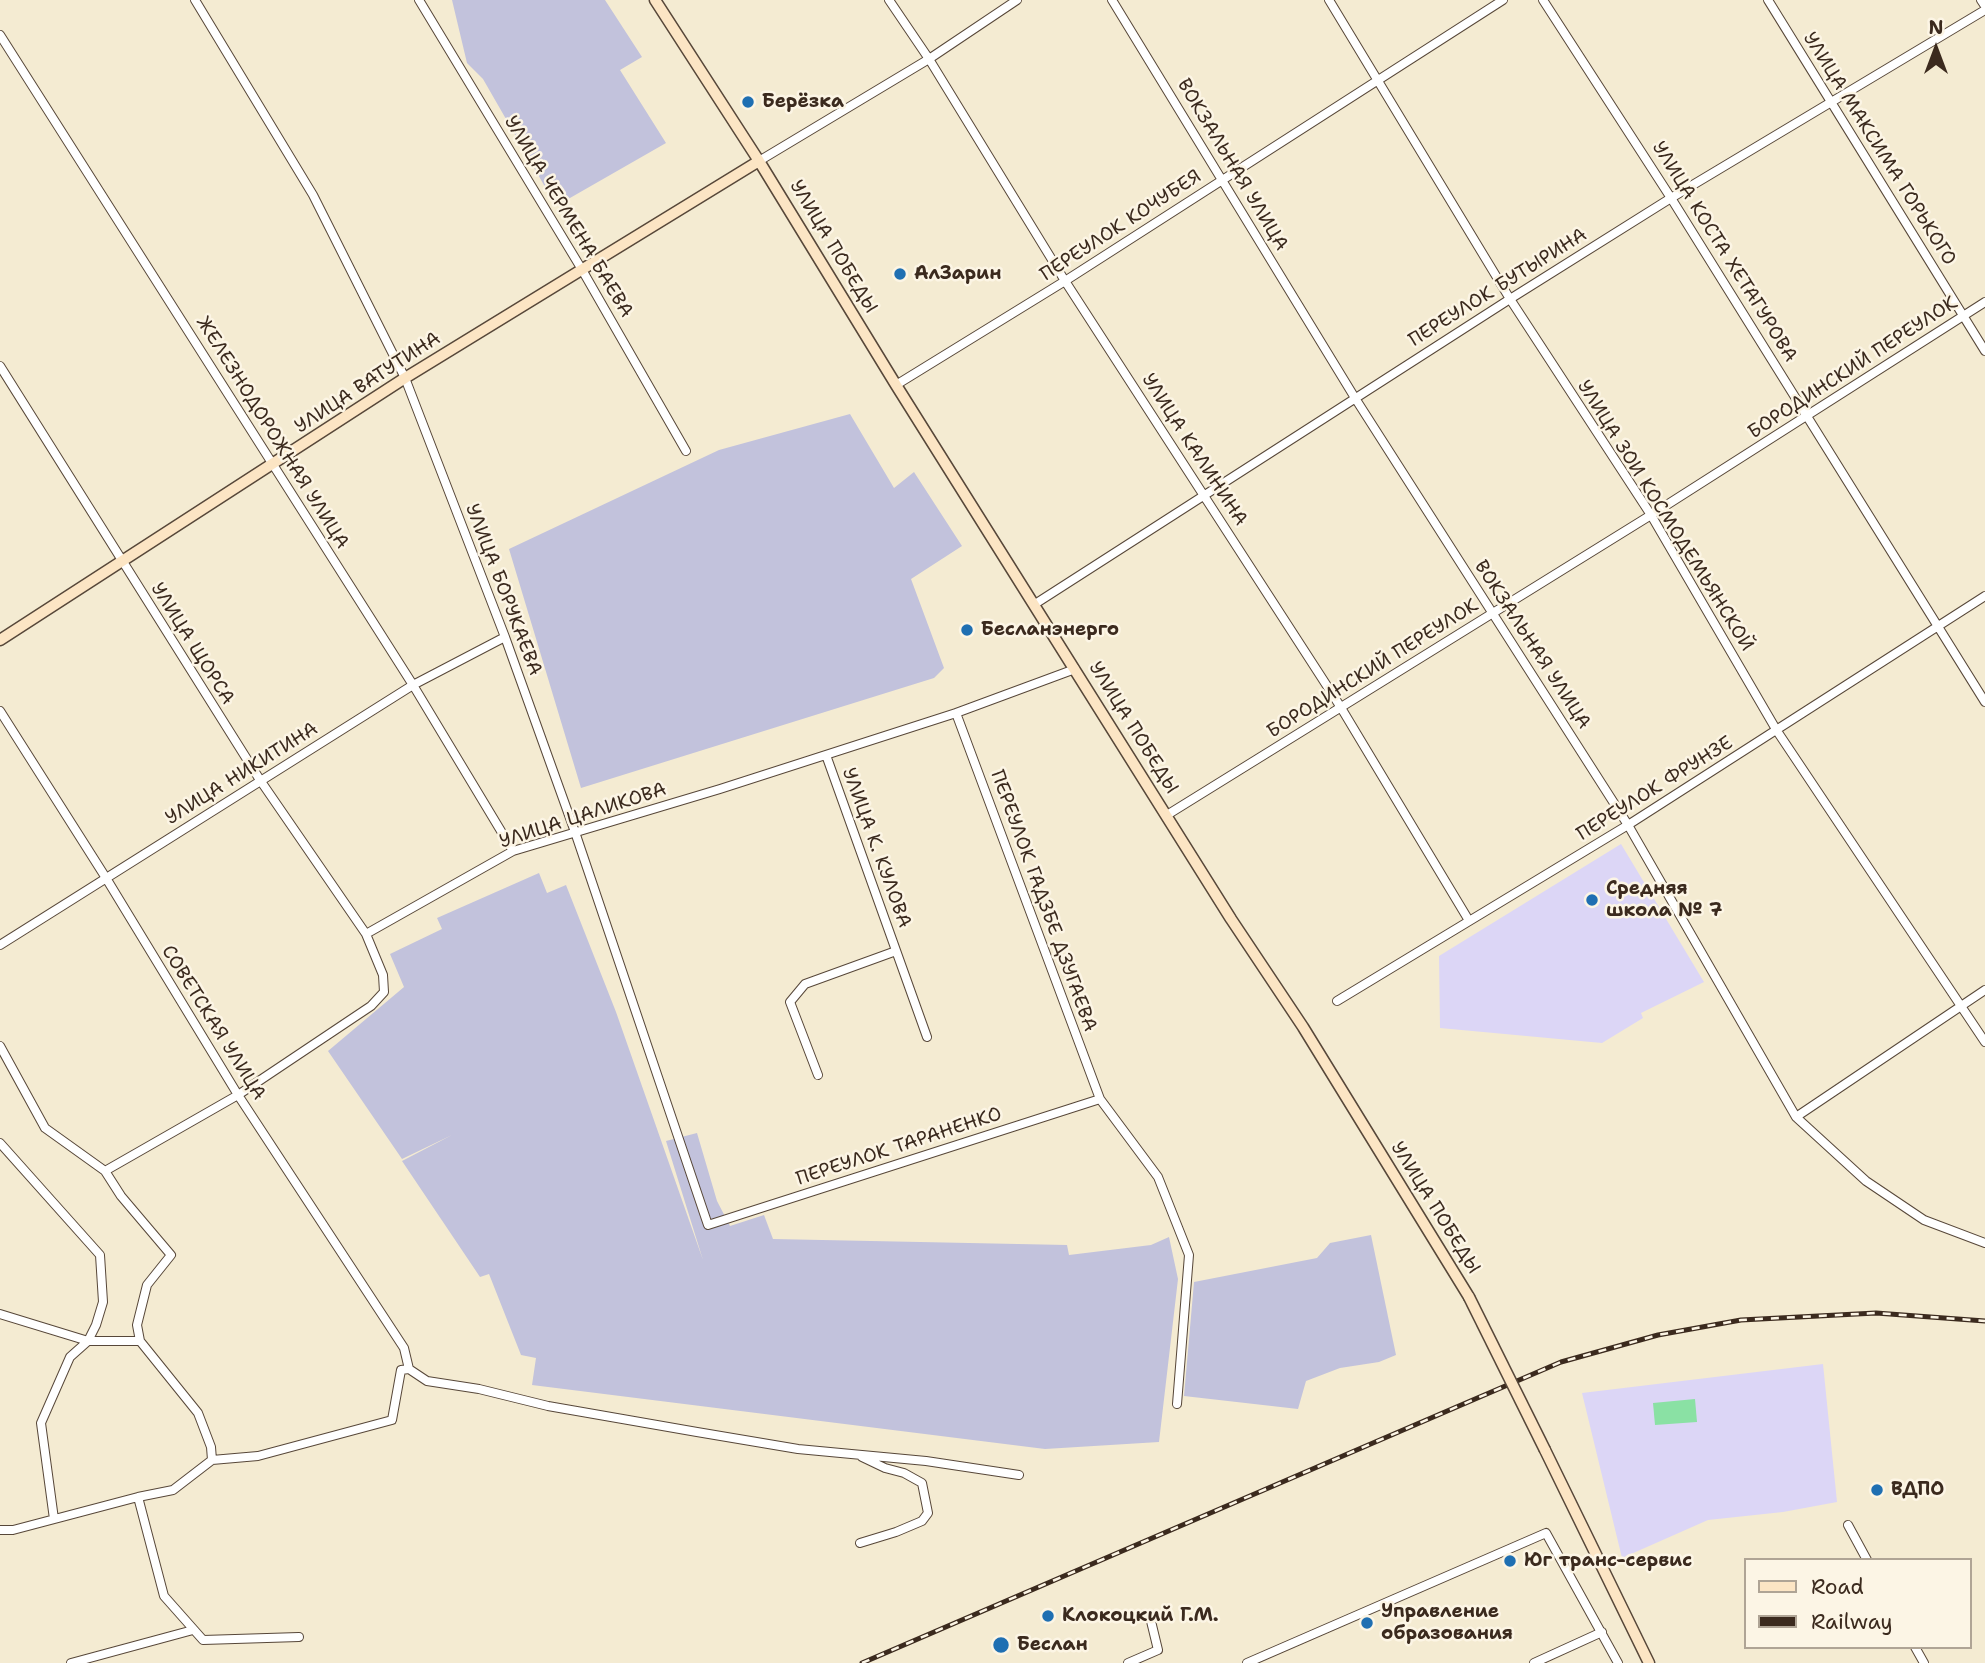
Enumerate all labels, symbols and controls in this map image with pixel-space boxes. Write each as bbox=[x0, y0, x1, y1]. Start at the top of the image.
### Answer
north arrow bbox=[1901, 14, 1971, 84]
text: N bbox=[1928, 15, 1944, 40]
street label: УЛИЦА МАКСИМА ГОРЬКОГО bbox=[1798, 28, 1960, 270]
street label: ВОКЗАЛЬНАЯ УЛИЦА bbox=[1172, 75, 1292, 255]
place label: Берёзка bbox=[762, 91, 844, 113]
marker: Берёзка bbox=[740, 94, 756, 110]
street label: УЛИЦА ЧЕРМЕНА БАЕВА bbox=[499, 112, 637, 322]
street label: УЛИЦА КОСТА ХЕТАГУРОВА bbox=[1647, 138, 1801, 366]
street label: ПЕРЕУЛОК КОЧУБЕЯ bbox=[1036, 165, 1206, 287]
street label: УЛИЦА ПОБЕДЫ bbox=[784, 176, 882, 318]
street label: ПЕРЕУЛОК БУТЫРИНА bbox=[1405, 224, 1591, 352]
place label: АлЗарин bbox=[914, 263, 1001, 285]
marker: АлЗарин bbox=[892, 266, 908, 282]
street label: БОРОДИНСКИЙ ПЕРЕУЛОК bbox=[1744, 292, 1962, 444]
street label: ЖЕЛЕЗНОДОРОЖНАЯ УЛИЦА bbox=[191, 313, 353, 553]
street label: УЛИЦА ВАТУТИНА bbox=[291, 327, 445, 439]
street label: УЛИЦА КАЛИНИНА bbox=[1136, 370, 1252, 530]
street label: УЛИЦА ЗОИ КОСМОДЕМЬЯНСКОЙ bbox=[1572, 376, 1758, 656]
street label: УЛИЦА БОРУКАЕВА bbox=[460, 501, 546, 679]
street label: ВОКЗАЛЬНАЯ УЛИЦА bbox=[1469, 556, 1595, 734]
street label: УЛИЦА ЩОРСА bbox=[145, 579, 239, 709]
street label: БОРОДИНСКИЙ ПЕРЕУЛОК bbox=[1263, 594, 1483, 744]
place label: Бесланэнерго bbox=[981, 619, 1119, 641]
marker: Бесланэнерго bbox=[959, 622, 975, 638]
street label: УЛИЦА ПОБЕДЫ bbox=[1083, 658, 1183, 798]
street label: УЛИЦА НИКИТИНА bbox=[162, 718, 322, 830]
street label: ПЕРЕУЛОК ФРУНЗЕ bbox=[1573, 732, 1737, 846]
street label: УЛИЦА К. КУЛОВА bbox=[836, 765, 916, 931]
street label: ПЕРЕУЛОК ГАДЗБЕ ДЗУГАЕВА bbox=[985, 767, 1101, 1035]
street label: УЛИЦА ЦАЛИКОВА bbox=[497, 778, 669, 854]
place label: Средняя школа № 7 bbox=[1606, 878, 1722, 922]
marker: Средняя школа № 7 bbox=[1584, 892, 1600, 908]
street label: СОВЕТСКАЯ УЛИЦА bbox=[156, 941, 270, 1105]
street label: ПЕРЕУЛОК ТАРАНЕНКО bbox=[793, 1103, 1005, 1191]
street label: УЛИЦА ПОБЕДЫ bbox=[1385, 1138, 1485, 1278]
place label: ВДПО bbox=[1891, 1479, 1944, 1501]
marker: ВДПО bbox=[1869, 1482, 1885, 1498]
place label: Юг транс-сервис bbox=[1524, 1550, 1692, 1572]
marker: Юг транс-сервис bbox=[1502, 1553, 1518, 1569]
legend bbox=[1744, 1558, 1971, 1649]
text: Road bbox=[1811, 1573, 1864, 1601]
place label: Управление образования bbox=[1381, 1601, 1513, 1645]
place label: Клокоцкий Г.М. bbox=[1062, 1605, 1219, 1627]
marker: Клокоцкий Г.М. bbox=[1040, 1608, 1056, 1624]
text: Railway bbox=[1811, 1608, 1893, 1636]
marker: Управление образования bbox=[1359, 1615, 1375, 1631]
place label: Беслан bbox=[1017, 1634, 1088, 1656]
marker: Беслан bbox=[991, 1635, 1011, 1655]

